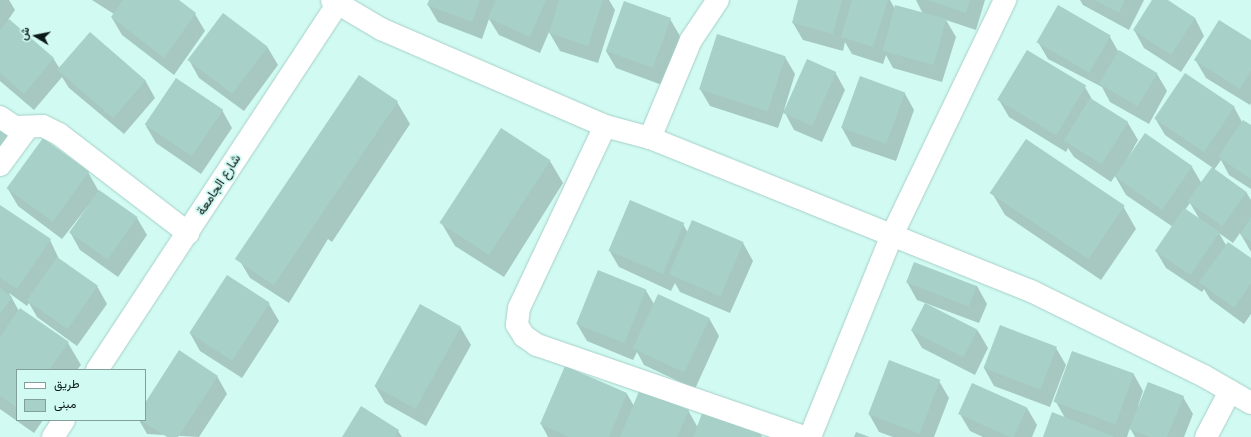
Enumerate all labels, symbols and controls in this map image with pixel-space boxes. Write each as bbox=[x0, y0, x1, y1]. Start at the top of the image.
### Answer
north arrow bbox=[16, 16, 56, 56]
text: ش bbox=[17, 26, 31, 41]
street label: شارع الجامعة bbox=[194, 152, 244, 218]
legend bbox=[16, 369, 146, 421]
text: طريق bbox=[54, 377, 79, 391]
text: مبنى bbox=[54, 397, 76, 411]

